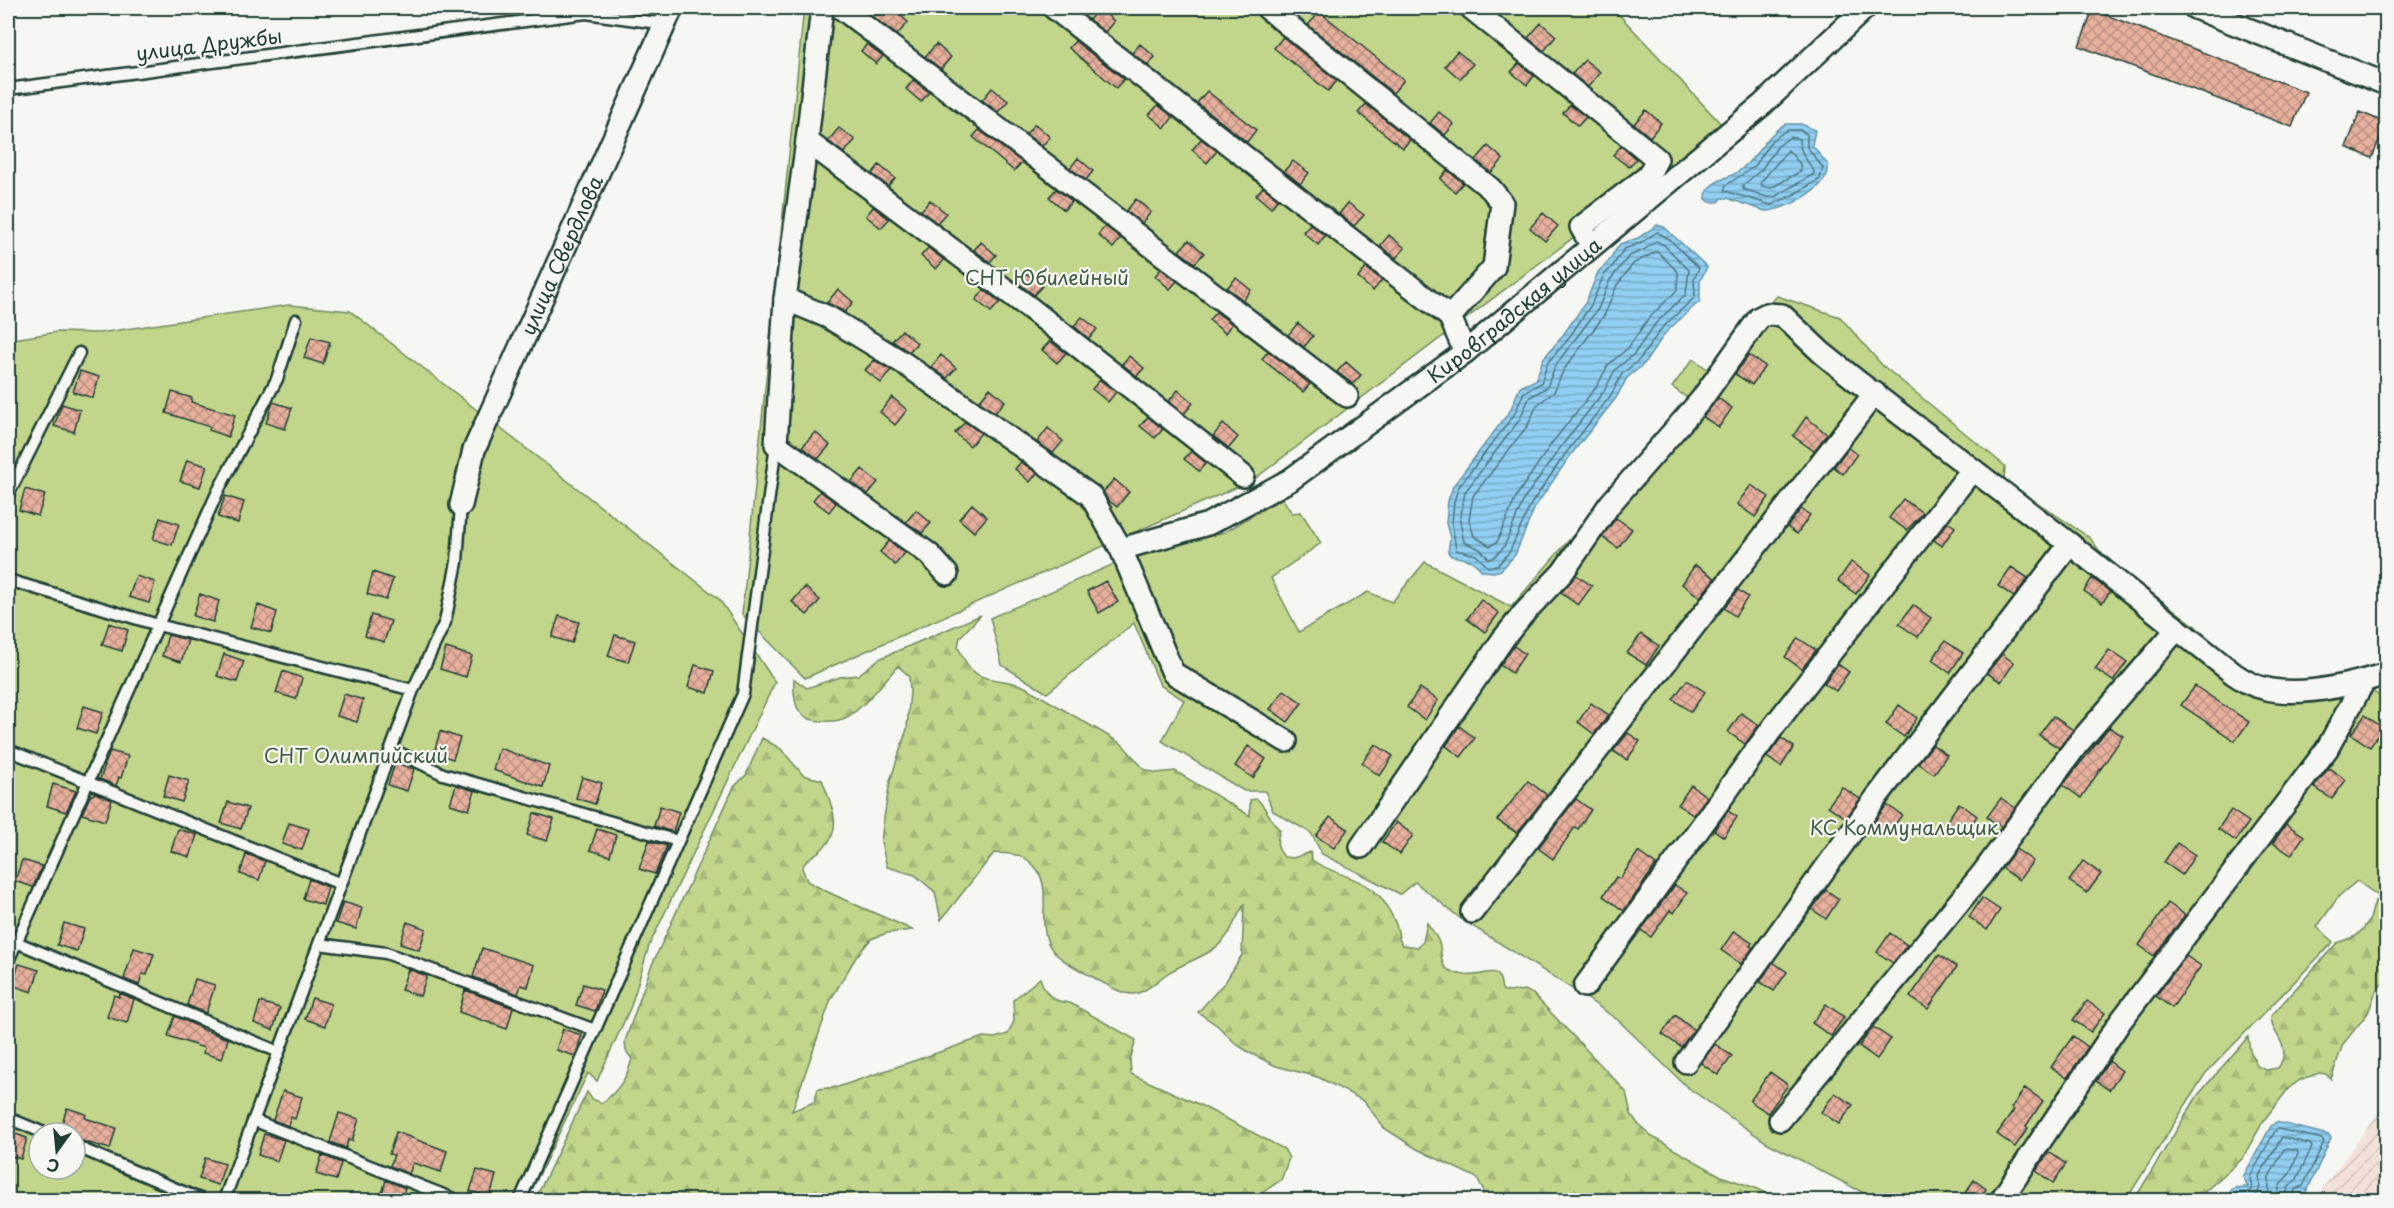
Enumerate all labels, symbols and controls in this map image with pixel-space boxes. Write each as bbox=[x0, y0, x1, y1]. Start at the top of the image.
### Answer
street label: улица Дружбы bbox=[134, 20, 284, 68]
street label: улица Свердлова bbox=[512, 170, 610, 340]
street label: Кировградская улица bbox=[1421, 229, 1608, 390]
park label: СНТ Юбилейный bbox=[965, 262, 1129, 292]
park label: СНТ Олимпийский bbox=[264, 740, 448, 770]
park label: КС Коммунальщик bbox=[1809, 812, 1999, 842]
north arrow bbox=[27, 1121, 87, 1181]
text: С bbox=[44, 1153, 62, 1180]

